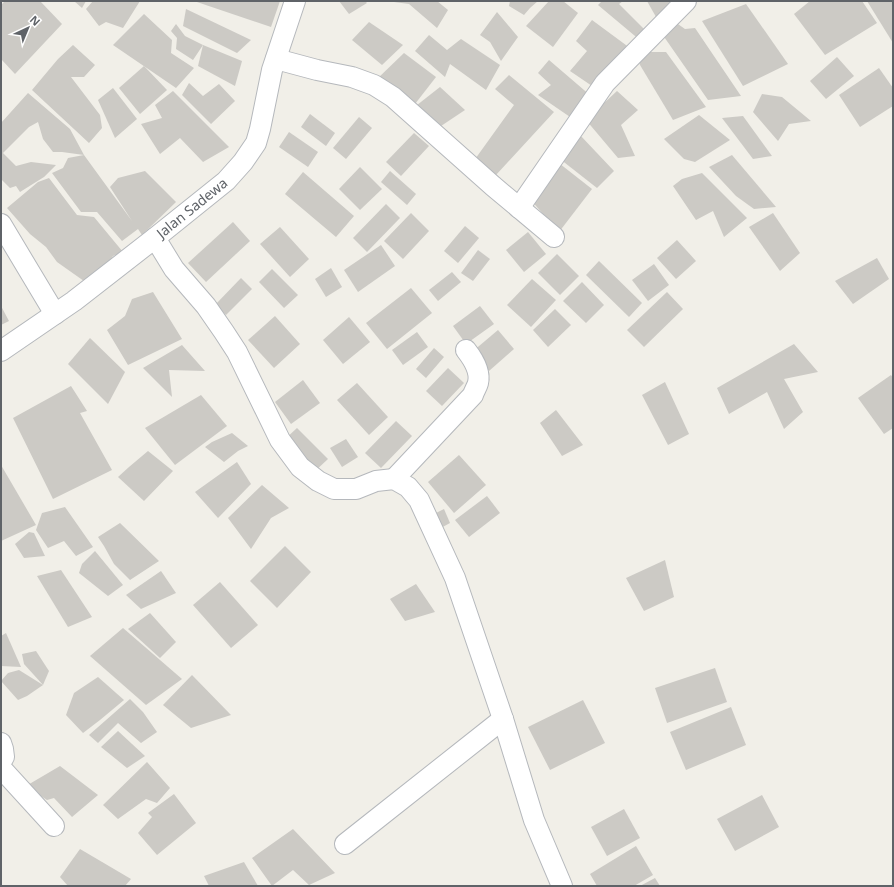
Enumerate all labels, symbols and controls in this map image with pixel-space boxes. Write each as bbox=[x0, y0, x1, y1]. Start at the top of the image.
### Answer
north arrow bbox=[8, 8, 48, 48]
text: N bbox=[27, 12, 44, 29]
street label: Jalan Sadewa bbox=[151, 173, 231, 243]

